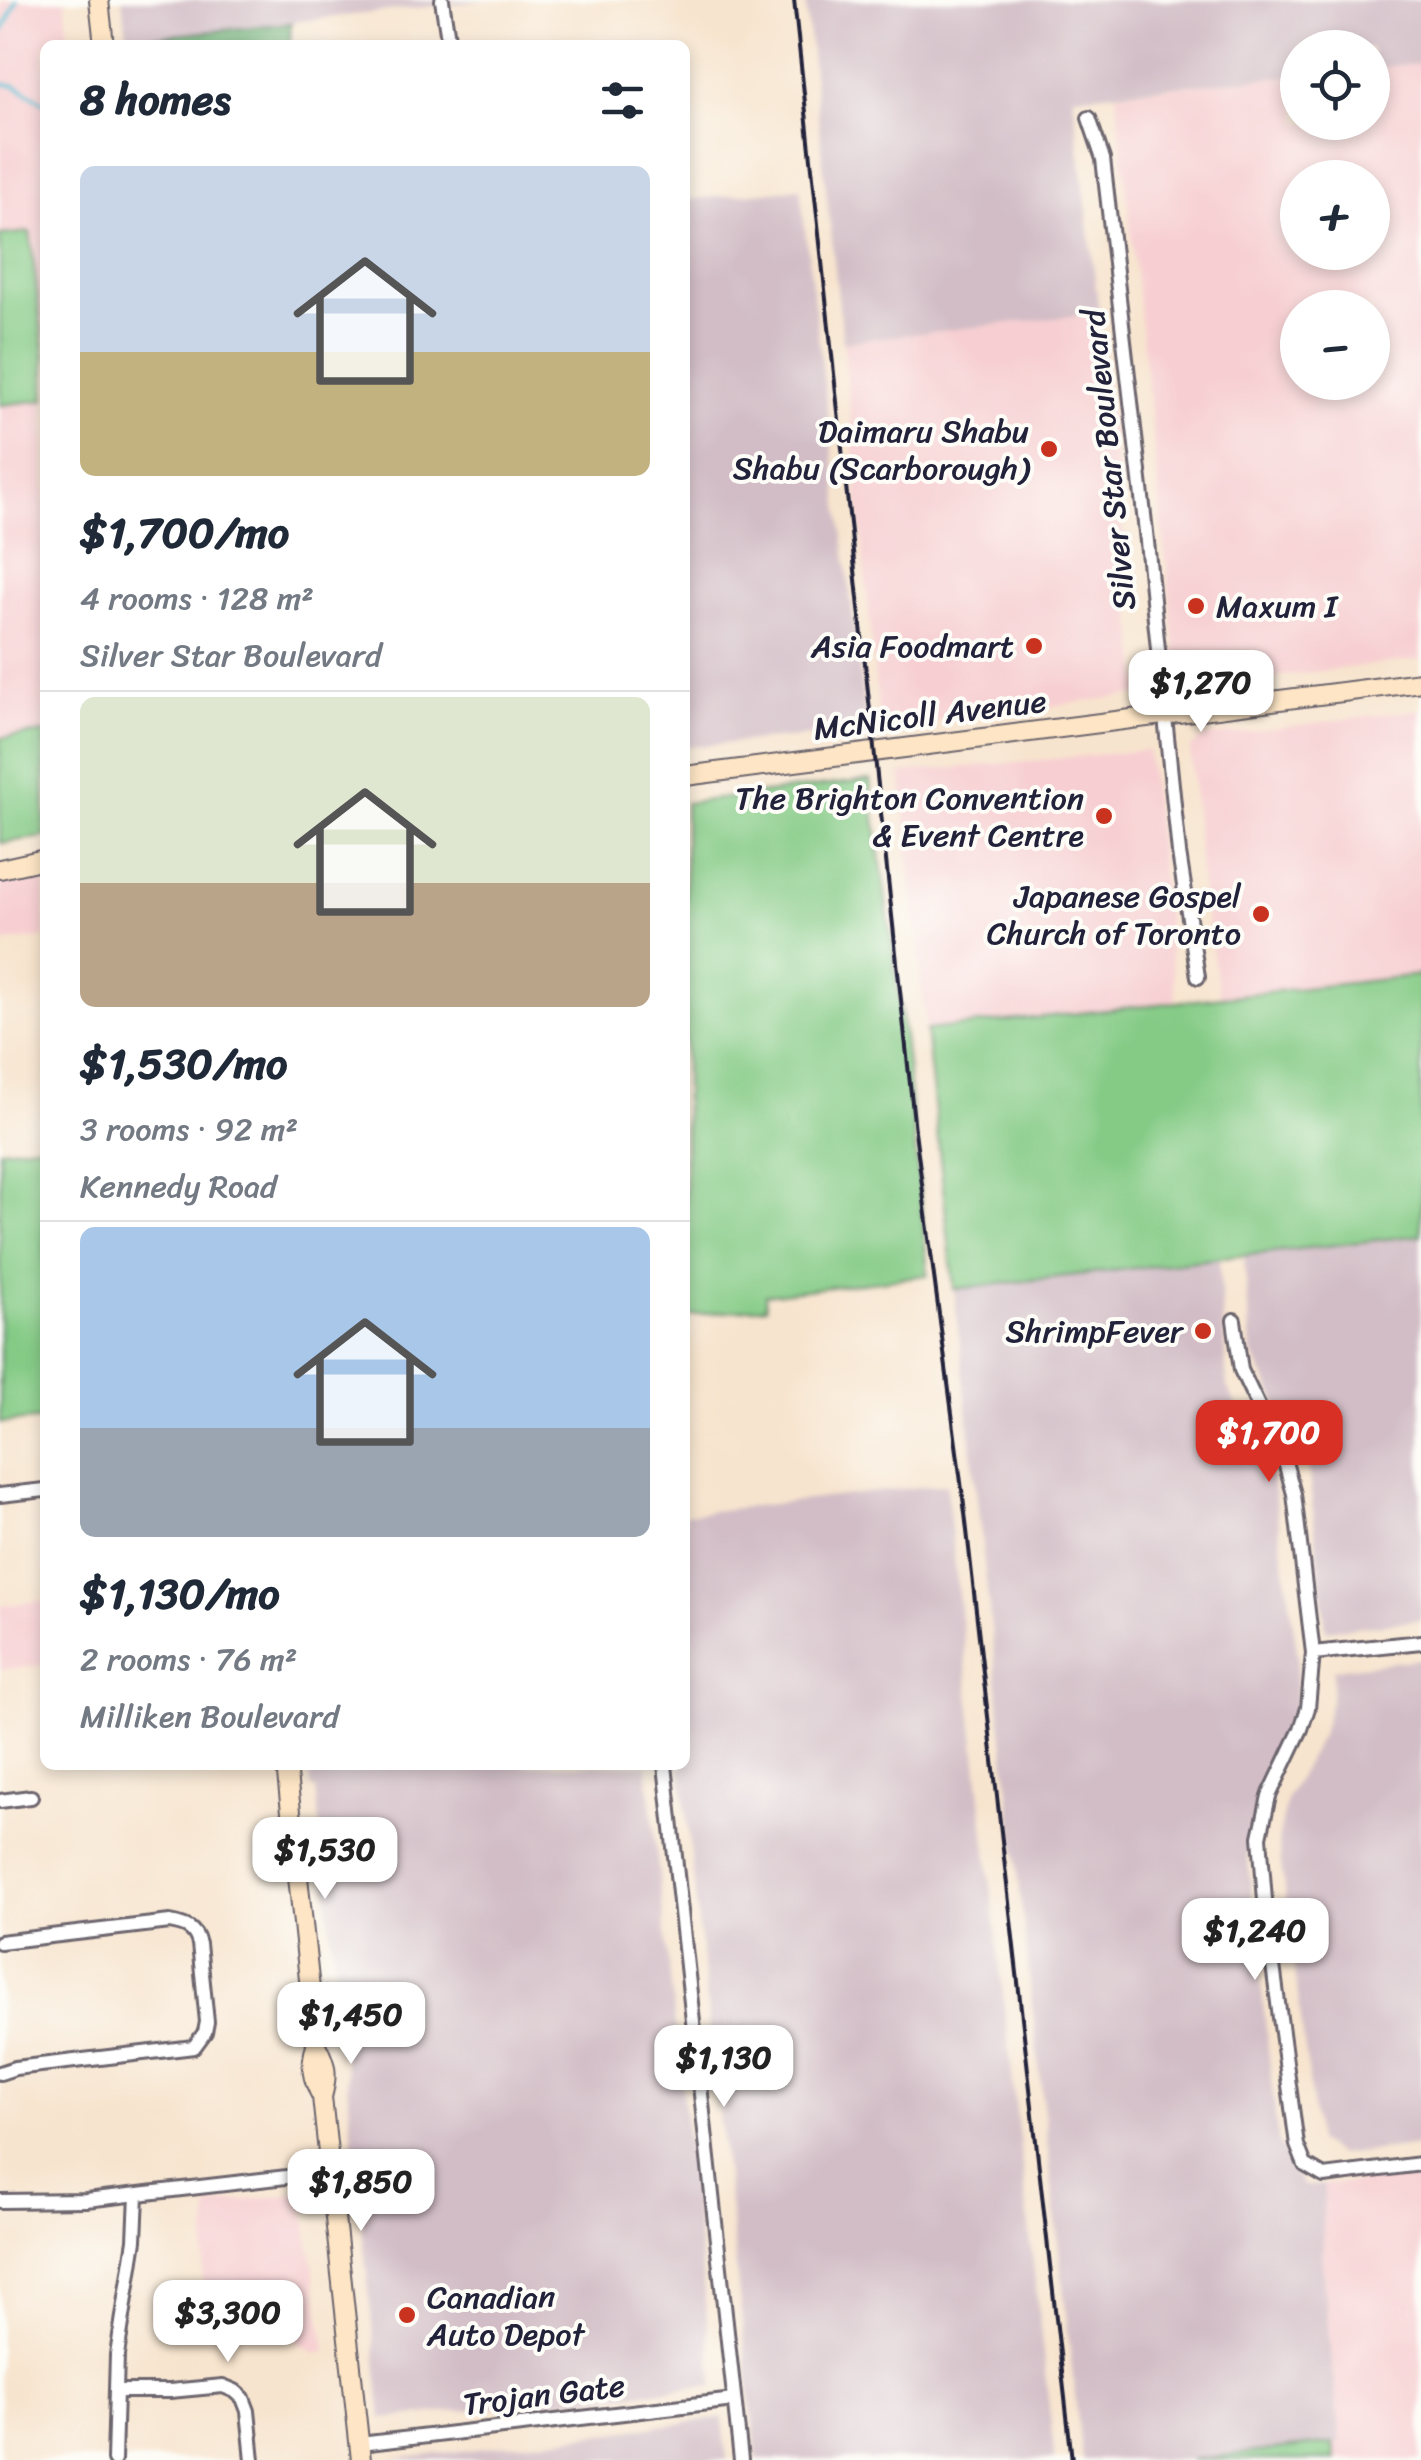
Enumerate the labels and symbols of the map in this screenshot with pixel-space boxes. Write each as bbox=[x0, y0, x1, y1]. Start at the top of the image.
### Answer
street label: Silver Star Boulevard bbox=[1065, 305, 1153, 613]
place label: Daimaru Shabu Shabu (Scarborough) bbox=[733, 403, 1031, 497]
marker: Daimaru Shabu Shabu (Scarborough) bbox=[1038, 438, 1060, 460]
place label: Maxum I bbox=[1216, 578, 1340, 635]
marker: Maxum I bbox=[1185, 595, 1207, 617]
place label: Asia Foodmart bbox=[810, 618, 1014, 675]
marker: Asia Foodmart bbox=[1023, 635, 1045, 657]
pin: $1,270 bbox=[1120, 650, 1282, 735]
street label: McNicoll Avenue bbox=[810, 672, 1050, 758]
place label: The Brighton Convention & Event Centre bbox=[735, 770, 1084, 864]
marker: The Brighton Convention & Event Centre bbox=[1093, 805, 1115, 827]
place label: Japanese Gospel Church of Toronto bbox=[987, 868, 1242, 962]
marker: Japanese Gospel Church of Toronto bbox=[1250, 903, 1272, 925]
place label: ShrimpFever bbox=[1005, 1303, 1185, 1360]
marker: ShrimpFever bbox=[1192, 1320, 1214, 1342]
pin: $1,700 bbox=[1188, 1400, 1350, 1485]
pin: $1,530 bbox=[244, 1817, 406, 1902]
pin: $1,240 bbox=[1174, 1898, 1336, 1983]
pin: $1,450 bbox=[270, 1982, 432, 2067]
pin: $1,130 bbox=[643, 2025, 805, 2110]
pin: $1,850 bbox=[280, 2149, 442, 2234]
place label: Canadian Auto Depot bbox=[426, 2269, 585, 2363]
pin: $3,300 bbox=[147, 2280, 309, 2365]
marker: Canadian Auto Depot bbox=[396, 2304, 418, 2326]
street label: Trojan Gate bbox=[460, 2357, 628, 2433]

